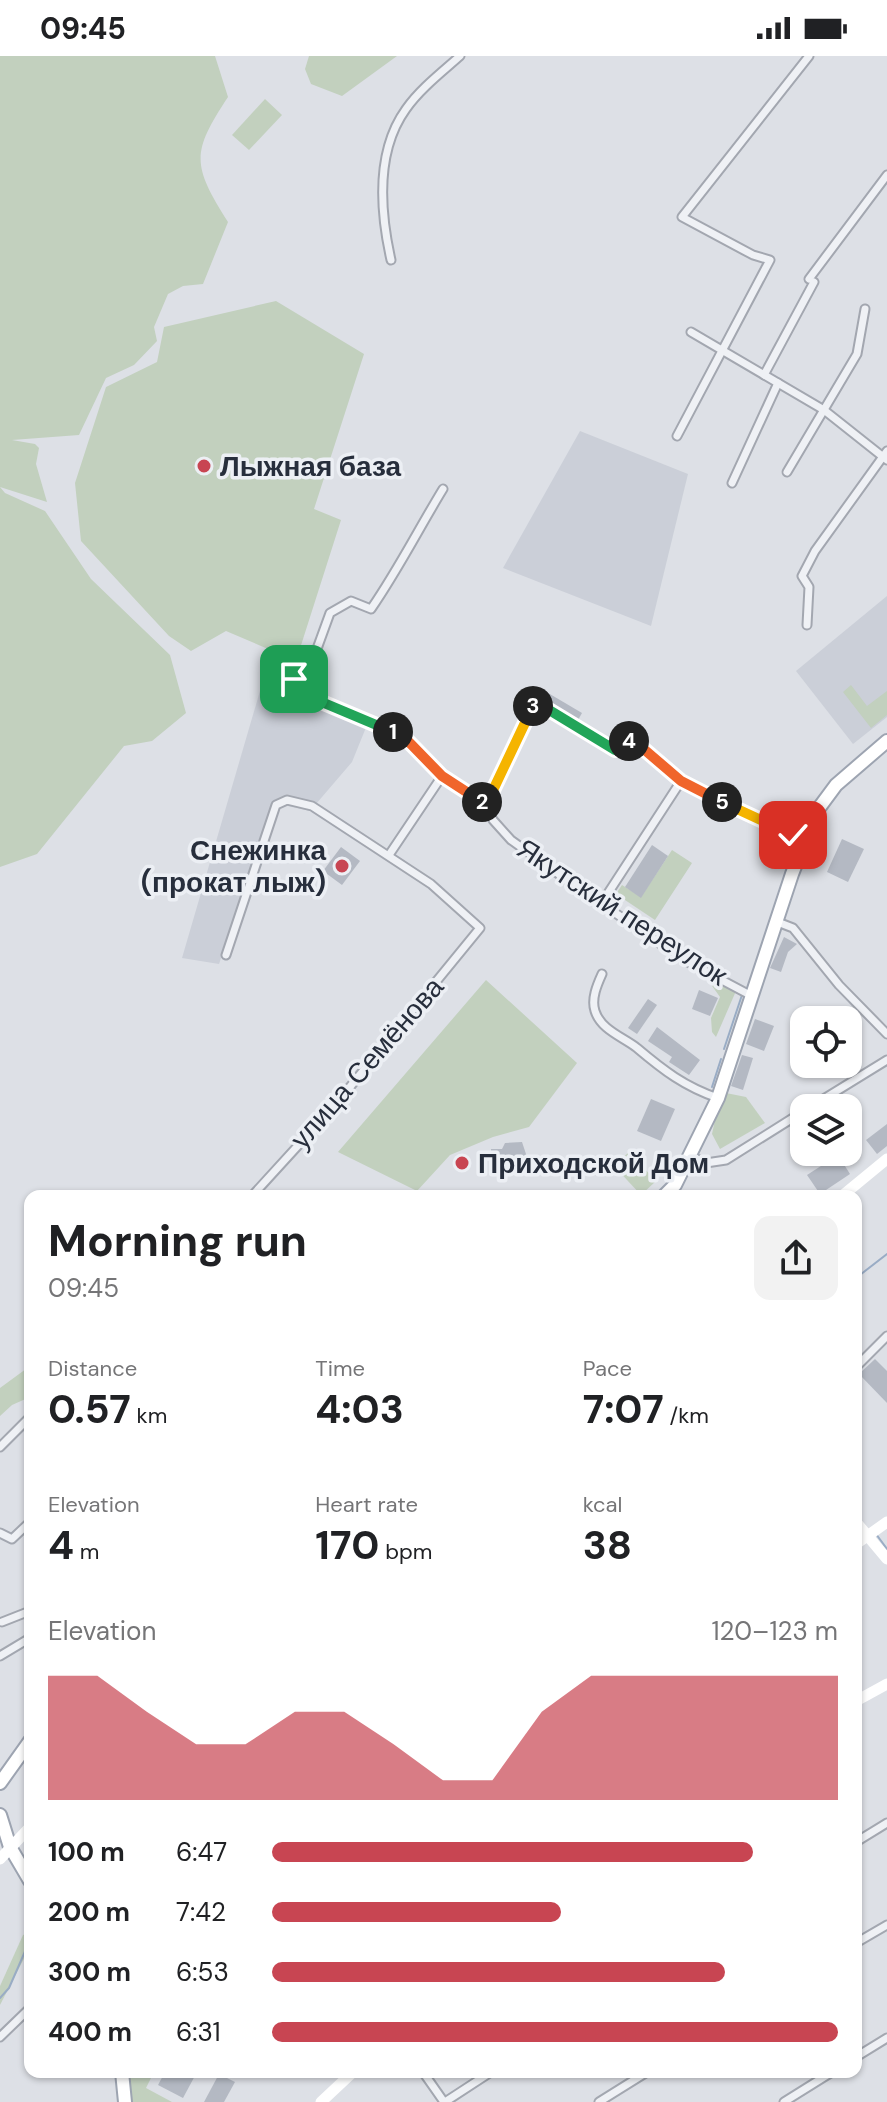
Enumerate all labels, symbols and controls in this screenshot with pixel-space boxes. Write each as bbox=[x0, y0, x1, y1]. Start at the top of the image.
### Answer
text: 09:45 bbox=[40, 9, 126, 48]
place label: Лыжная база bbox=[220, 448, 402, 485]
marker: Лыжная база bbox=[195, 457, 213, 475]
pin bbox=[260, 645, 328, 713]
icon: arrive bbox=[272, 657, 316, 701]
pin: 3 bbox=[513, 686, 553, 726]
text: 3 bbox=[526, 691, 540, 720]
pin: 1 bbox=[373, 712, 413, 752]
text: 1 bbox=[389, 717, 397, 746]
pin: 4 bbox=[609, 721, 649, 761]
text: 4 bbox=[622, 726, 636, 755]
pin: 2 bbox=[462, 782, 502, 822]
pin: 5 bbox=[702, 782, 742, 822]
text: 2 bbox=[476, 787, 488, 816]
text: 5 bbox=[715, 787, 729, 816]
pin bbox=[759, 801, 827, 869]
icon: check bbox=[771, 813, 815, 857]
street label: Якутский переулок bbox=[510, 830, 735, 994]
place label: Снежинка (прокат лыж) bbox=[141, 832, 326, 901]
marker: Снежинка (прокат лыж) bbox=[333, 857, 351, 875]
street label: улица Семёнова bbox=[282, 969, 452, 1157]
map controls bbox=[790, 1006, 862, 1166]
button: locate bbox=[790, 1006, 862, 1078]
button: layers bbox=[790, 1094, 862, 1166]
place label: Приходской Дом bbox=[478, 1145, 709, 1182]
marker: Приходской Дом bbox=[453, 1154, 471, 1172]
text: Morning run bbox=[48, 1212, 307, 1270]
button: share bbox=[754, 1216, 838, 1300]
text: 09:45 bbox=[48, 1271, 119, 1305]
text: Distance bbox=[48, 1354, 137, 1383]
text: Time bbox=[315, 1354, 365, 1383]
text: Pace bbox=[583, 1354, 632, 1383]
text: 0.57 bbox=[48, 1383, 131, 1435]
text: 4:03 bbox=[315, 1383, 404, 1435]
text: 7:07 bbox=[583, 1383, 664, 1435]
text: km bbox=[131, 1401, 167, 1430]
text: /km bbox=[664, 1401, 709, 1430]
text: Elevation bbox=[48, 1490, 140, 1519]
text: Heart rate bbox=[315, 1490, 418, 1519]
text: kcal bbox=[583, 1490, 622, 1519]
text: 4 bbox=[48, 1519, 74, 1571]
text: 170 bbox=[315, 1519, 379, 1571]
text: 38 bbox=[583, 1519, 632, 1571]
text: m bbox=[74, 1537, 99, 1566]
text: bpm bbox=[379, 1537, 432, 1566]
text: Elevation bbox=[48, 1614, 156, 1648]
text: 120–123 m bbox=[711, 1614, 838, 1648]
text: 100 m bbox=[48, 1835, 125, 1869]
text: 6:47 bbox=[176, 1835, 227, 1869]
text: 200 m bbox=[48, 1895, 130, 1929]
text: 7:42 bbox=[176, 1895, 226, 1929]
text: 300 m bbox=[48, 1955, 131, 1989]
text: 6:53 bbox=[176, 1955, 229, 1989]
text: 400 m bbox=[48, 2015, 132, 2049]
text: 6:31 bbox=[176, 2015, 221, 2049]

